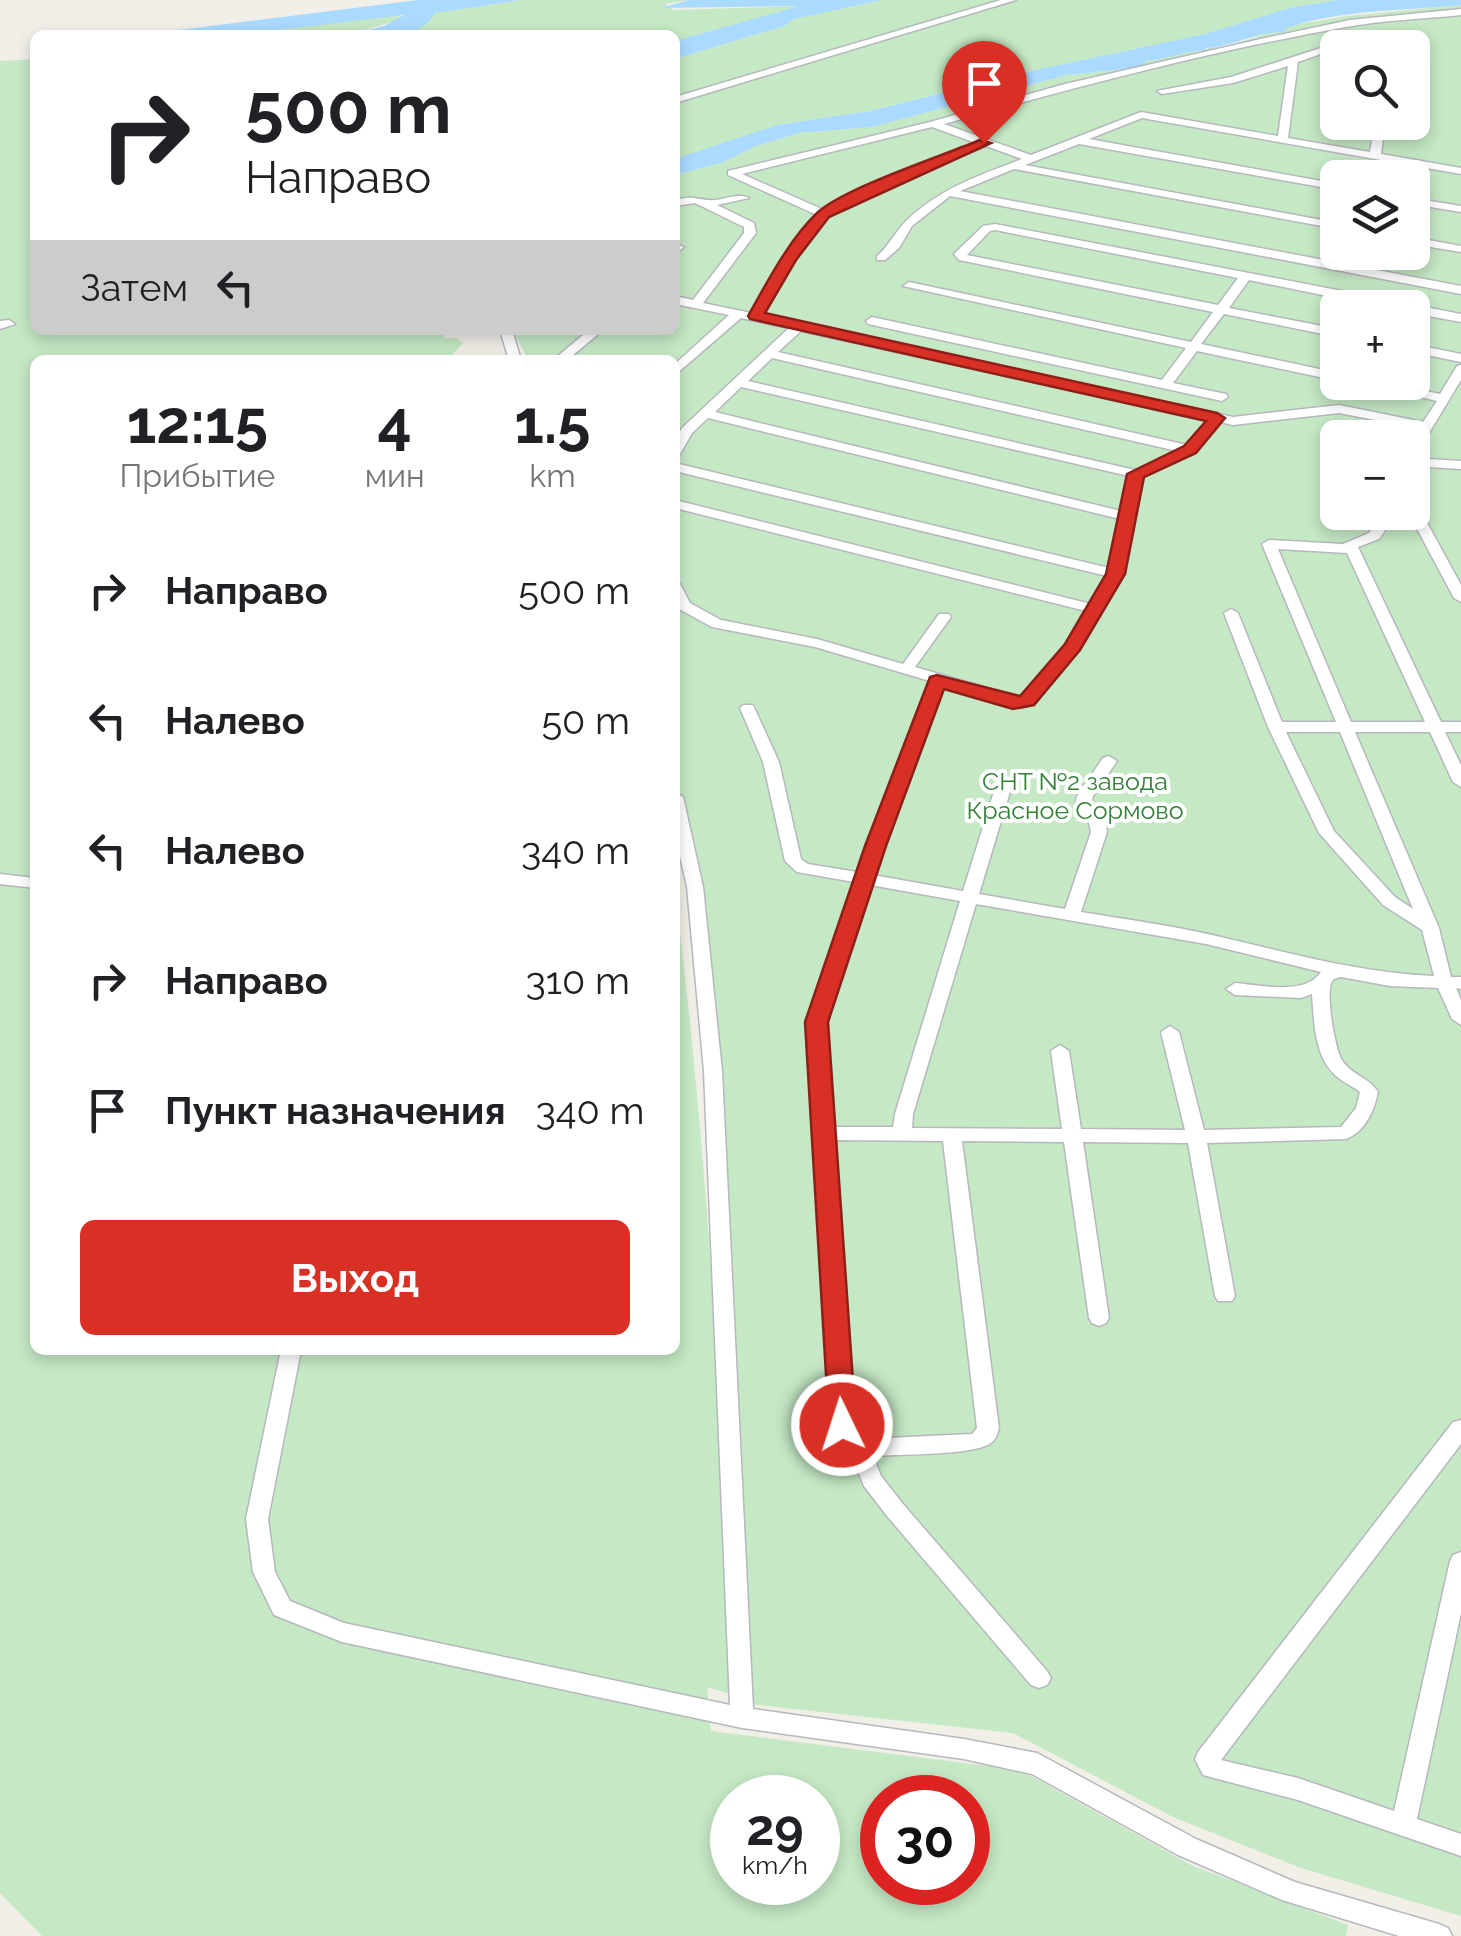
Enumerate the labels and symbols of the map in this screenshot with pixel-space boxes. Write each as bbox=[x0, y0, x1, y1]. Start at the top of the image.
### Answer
pin bbox=[942, 41, 1027, 144]
park label: СНТ №2 завода Красное Сормово bbox=[966, 766, 1184, 825]
position arrow bbox=[790, 1373, 894, 1477]
speed limit sign: 30 bbox=[860, 1775, 990, 1905]

